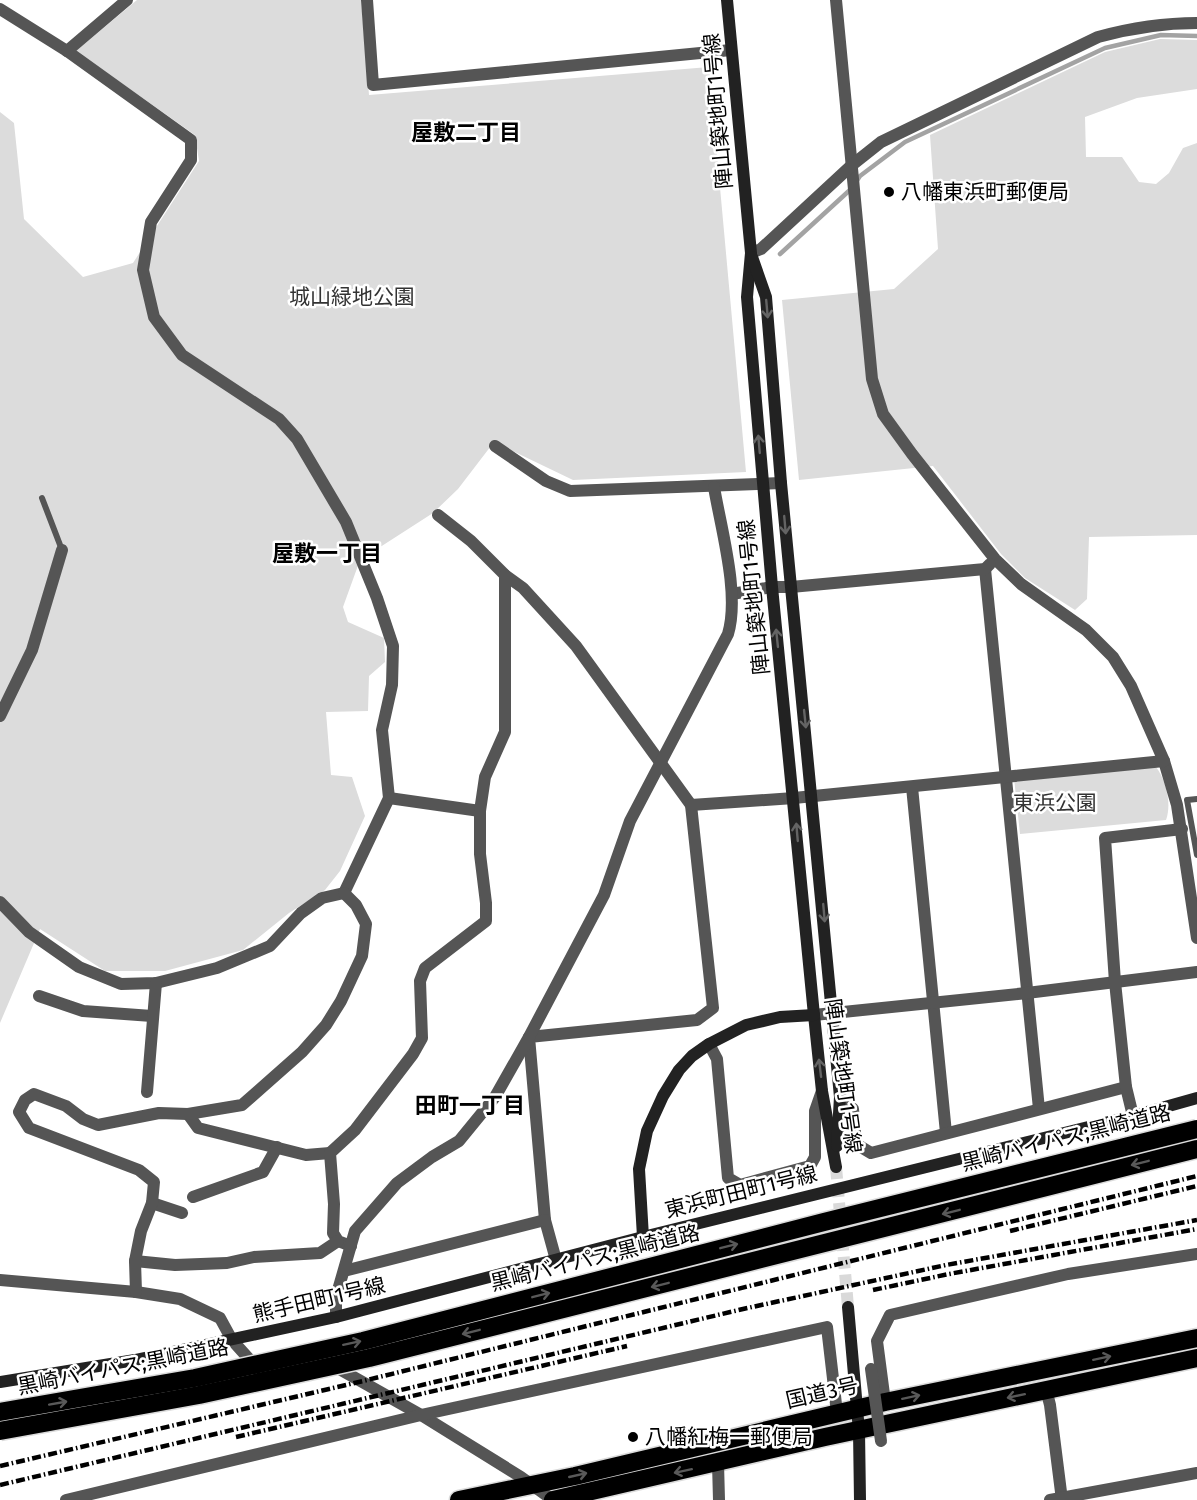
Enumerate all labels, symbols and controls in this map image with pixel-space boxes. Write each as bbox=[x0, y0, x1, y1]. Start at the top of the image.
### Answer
street label: 陣山築地町1号線 bbox=[698, 32, 738, 190]
district label: 屋敷二丁目 bbox=[411, 119, 521, 146]
place label: 八幡東浜町郵便局 bbox=[901, 179, 1069, 205]
marker: 八幡東浜町郵便局 bbox=[882, 185, 896, 199]
park label: 城山緑地公園 bbox=[289, 284, 415, 310]
one-way arrow bbox=[762, 299, 773, 319]
one-way arrow bbox=[754, 435, 765, 455]
one-way arrow bbox=[780, 514, 791, 534]
street label: 陣山築地町1号線 bbox=[733, 518, 775, 676]
district label: 屋敷一丁目 bbox=[272, 540, 382, 567]
one-way arrow bbox=[771, 629, 782, 649]
one-way arrow bbox=[800, 708, 811, 728]
park label: 東浜公園 bbox=[1013, 790, 1097, 816]
one-way arrow bbox=[791, 823, 802, 843]
one-way arrow bbox=[819, 902, 830, 922]
street label: 陣山築地町1号線 bbox=[819, 997, 867, 1155]
one-way arrow bbox=[814, 1059, 825, 1079]
district label: 田町一丁目 bbox=[415, 1092, 525, 1119]
street label: 黒崎バイパス;黒崎道路 bbox=[959, 1099, 1173, 1177]
one-way arrow bbox=[1131, 1158, 1150, 1170]
street label: 東浜町田町1号線 bbox=[662, 1161, 820, 1223]
one-way arrow bbox=[942, 1206, 961, 1218]
street label: 黒崎バイパス;黒崎道路 bbox=[488, 1219, 702, 1297]
one-way arrow bbox=[720, 1240, 739, 1252]
street label: 熊手田町1号線 bbox=[250, 1272, 388, 1328]
one-way arrow bbox=[651, 1280, 670, 1291]
one-way arrow bbox=[531, 1289, 550, 1300]
one-way arrow bbox=[462, 1327, 481, 1339]
street label: 黒崎バイパス;黒崎道路 bbox=[15, 1334, 231, 1400]
one-way arrow bbox=[342, 1337, 361, 1349]
one-way arrow bbox=[1092, 1352, 1111, 1363]
street label: 国道3号 bbox=[783, 1372, 861, 1414]
one-way arrow bbox=[1007, 1390, 1026, 1402]
one-way arrow bbox=[901, 1391, 920, 1402]
one-way arrow bbox=[47, 1397, 67, 1408]
place label: 八幡紅梅一郵便局 bbox=[645, 1424, 813, 1450]
marker: 八幡紅梅一郵便局 bbox=[626, 1430, 640, 1444]
one-way arrow bbox=[674, 1465, 693, 1477]
one-way arrow bbox=[568, 1468, 587, 1480]

